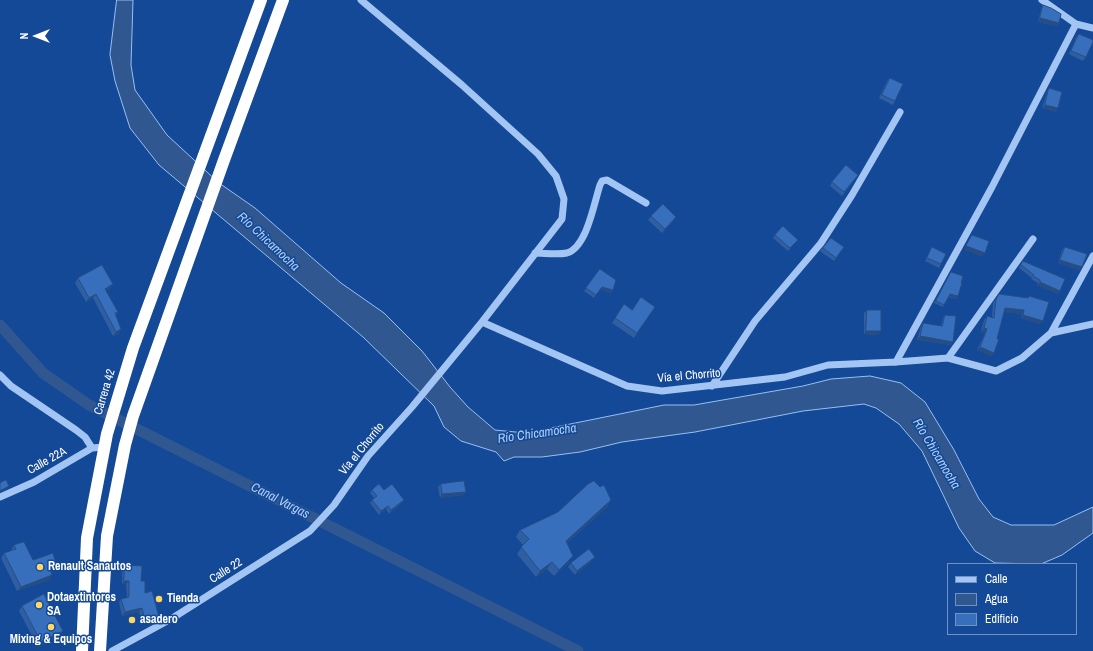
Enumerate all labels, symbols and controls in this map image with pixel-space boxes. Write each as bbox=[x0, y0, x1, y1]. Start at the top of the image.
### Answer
north arrow bbox=[16, 16, 56, 56]
text: N bbox=[17, 33, 31, 39]
water label: Río Chicamocha bbox=[234, 209, 302, 275]
street label: Vía el Chorrito bbox=[657, 366, 721, 386]
street label: Carrera 42 bbox=[91, 367, 119, 417]
water label: Río Chicamocha bbox=[909, 416, 963, 492]
street label: Vía el Chorrito bbox=[336, 420, 388, 478]
water label: Río Chicamocha bbox=[497, 421, 577, 447]
street label: Calle 22A bbox=[25, 444, 69, 478]
water label: Canal Vargas bbox=[248, 480, 312, 522]
street label: Calle 22 bbox=[207, 555, 245, 587]
place label: Renault Sanautos bbox=[48, 560, 131, 574]
marker: Renault Sanautos bbox=[35, 562, 45, 572]
legend bbox=[947, 563, 1077, 635]
text: Calle bbox=[985, 571, 1007, 587]
place label: Dotaextintores SA bbox=[47, 591, 116, 619]
text: Agua bbox=[985, 591, 1008, 607]
place label: Tienda bbox=[167, 592, 199, 606]
marker: Tienda bbox=[154, 594, 164, 604]
marker: Dotaextintores SA bbox=[34, 600, 44, 610]
text: Edificio bbox=[985, 611, 1018, 627]
place label: asadero bbox=[140, 613, 178, 627]
marker: asadero bbox=[127, 615, 137, 625]
marker: Mixing & Equipos bbox=[46, 622, 56, 632]
place label: Mixing & Equipos bbox=[10, 633, 92, 647]

